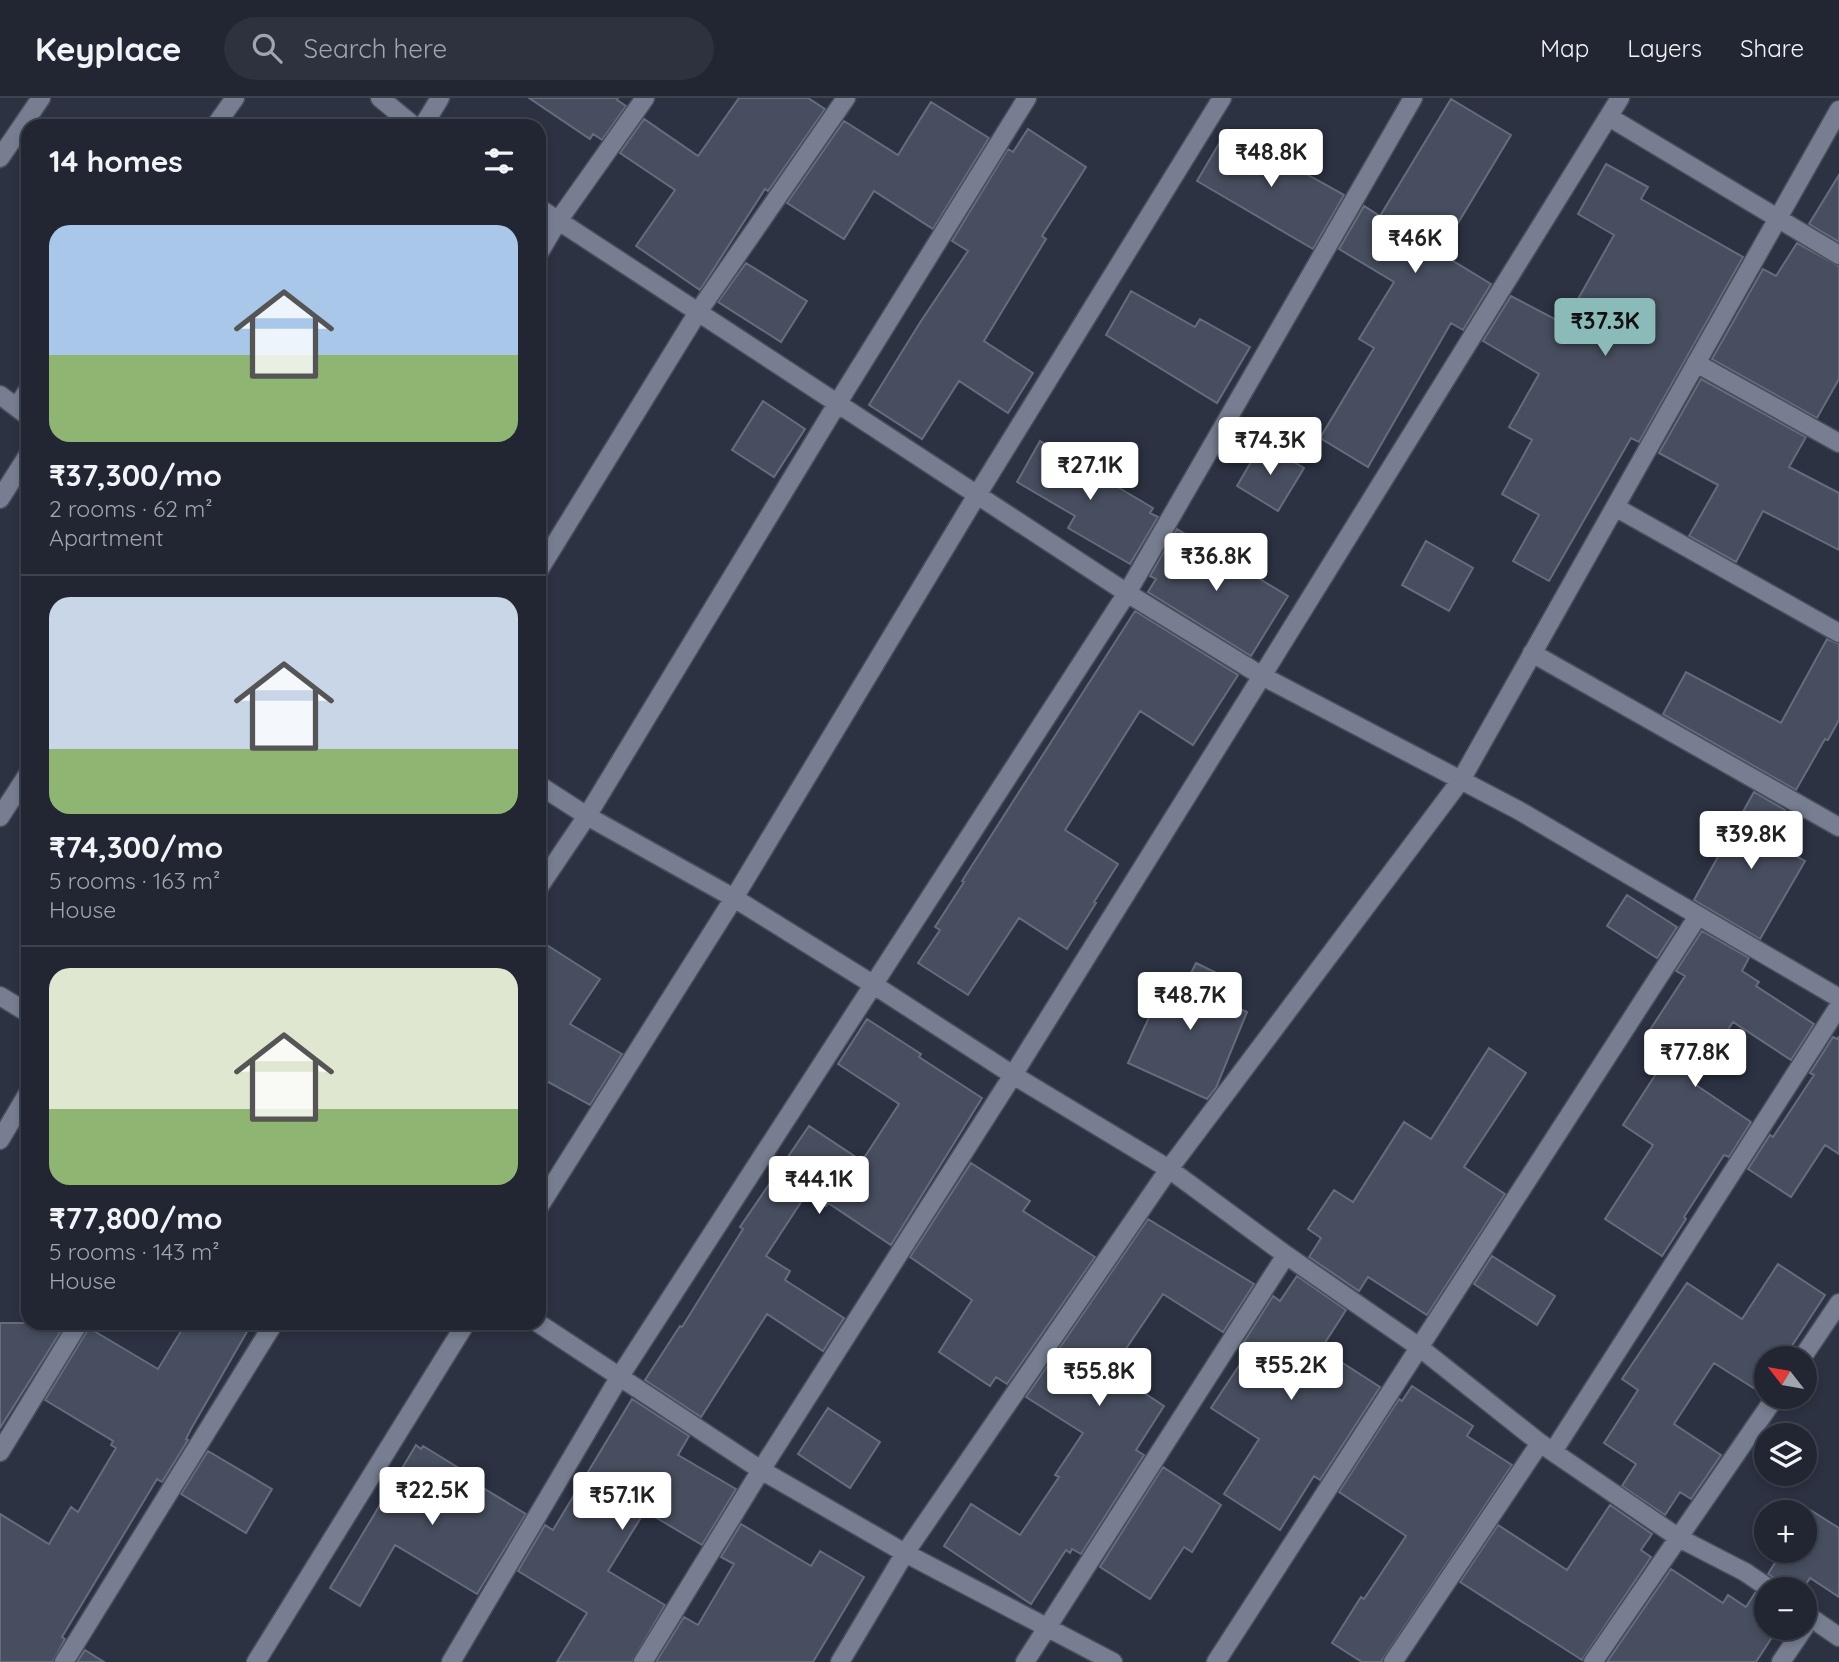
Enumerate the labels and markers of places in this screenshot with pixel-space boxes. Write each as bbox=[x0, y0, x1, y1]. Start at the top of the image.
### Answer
pin: ₹48.8K bbox=[1214, 130, 1328, 189]
pin: ₹46K bbox=[1374, 216, 1456, 275]
pin: ₹37.3K bbox=[1548, 299, 1662, 358]
pin: ₹74.3K bbox=[1213, 418, 1327, 477]
pin: ₹27.1K bbox=[1033, 442, 1147, 502]
pin: ₹36.8K bbox=[1159, 533, 1273, 593]
pin: ₹39.8K bbox=[1694, 812, 1808, 871]
pin: ₹48.7K bbox=[1133, 972, 1247, 1032]
pin: ₹77.8K bbox=[1638, 1030, 1752, 1089]
pin: ₹44.1K bbox=[762, 1156, 876, 1216]
pin: ₹55.2K bbox=[1234, 1342, 1348, 1402]
pin: ₹55.8K bbox=[1042, 1348, 1156, 1408]
pin: ₹22.5K bbox=[375, 1468, 489, 1527]
pin: ₹57.1K bbox=[565, 1472, 679, 1532]

